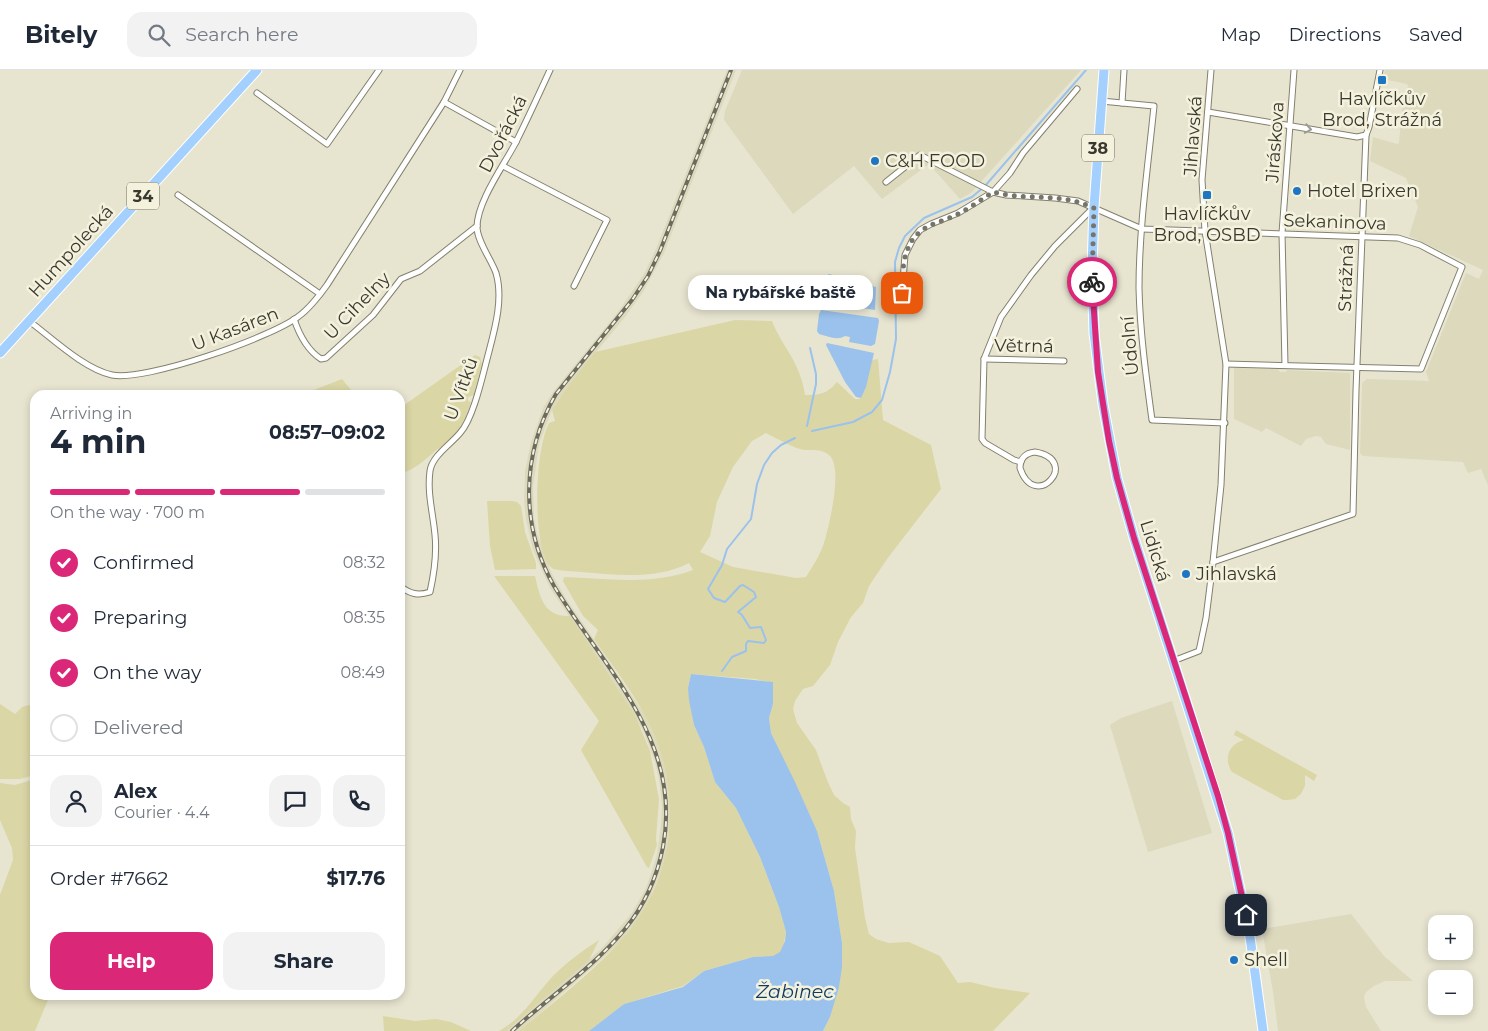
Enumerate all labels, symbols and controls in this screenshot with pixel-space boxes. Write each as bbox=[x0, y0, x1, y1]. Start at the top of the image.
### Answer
search box bbox=[127, 12, 477, 57]
text: Bitely bbox=[25, 20, 97, 49]
icon: search bbox=[145, 21, 173, 49]
text: Search here bbox=[185, 23, 298, 46]
text: Map bbox=[1221, 24, 1261, 46]
text: Directions bbox=[1289, 24, 1381, 46]
text: Saved bbox=[1409, 24, 1463, 46]
marker: Havlíčkův Brod, Strážná bbox=[1376, 74, 1388, 86]
place label: Havlíčkův Brod, Strážná bbox=[1322, 88, 1442, 131]
street label: Dvořácká bbox=[474, 92, 532, 176]
street label: Jihlavská bbox=[1179, 95, 1207, 178]
street label: Jiráskova bbox=[1261, 101, 1289, 184]
one-way arrow bbox=[1303, 123, 1312, 133]
road number: 38 bbox=[1082, 134, 1114, 162]
place label: C&H FOOD bbox=[885, 150, 985, 172]
marker: C&H FOOD bbox=[869, 155, 881, 167]
place label: Hotel Brixen bbox=[1307, 180, 1418, 202]
road number: 34 bbox=[127, 182, 159, 210]
marker: Hotel Brixen bbox=[1291, 185, 1303, 197]
marker: Havlíčkův Brod, OSBD bbox=[1201, 189, 1213, 201]
street label: Humpolecká bbox=[24, 200, 118, 302]
place label: Havlíčkův Brod, OSBD bbox=[1153, 203, 1261, 246]
street label: Sekaninova bbox=[1283, 209, 1387, 235]
street label: Strážná bbox=[1334, 244, 1358, 312]
courier bbox=[1067, 257, 1117, 307]
street label: U Cihelny bbox=[319, 267, 395, 345]
icon: bike bbox=[1078, 268, 1106, 296]
pin bbox=[881, 272, 923, 314]
callout: Na rybářské baště bbox=[687, 276, 872, 310]
icon: bag bbox=[888, 279, 916, 307]
text: Na rybářské baště bbox=[705, 283, 856, 302]
street label: U Kasáren bbox=[188, 302, 282, 356]
street label: Údolní bbox=[1116, 314, 1144, 377]
street label: Větrná bbox=[994, 334, 1054, 358]
street label: U Vítků bbox=[439, 354, 483, 424]
text: Arriving in bbox=[50, 404, 132, 423]
text: 08:57–09:02 bbox=[269, 421, 385, 444]
text: 4 min bbox=[50, 422, 146, 461]
text: On the way · 700 m bbox=[50, 503, 205, 522]
street label: Lidická bbox=[1135, 517, 1175, 585]
icon: check bbox=[50, 549, 78, 577]
text: Confirmed bbox=[93, 551, 194, 574]
text: 08:32 bbox=[343, 553, 385, 572]
place label: Jihlavská bbox=[1195, 563, 1277, 585]
marker: Jihlavská bbox=[1180, 568, 1192, 580]
icon: check bbox=[50, 604, 78, 632]
text: Preparing bbox=[93, 606, 188, 629]
text: 08:35 bbox=[343, 608, 385, 627]
icon: check bbox=[50, 659, 78, 687]
text: On the way bbox=[93, 661, 201, 684]
text: 08:49 bbox=[341, 663, 385, 682]
text: Delivered bbox=[93, 716, 184, 739]
button: person bbox=[50, 775, 102, 827]
button: chat bbox=[269, 775, 321, 827]
button: phone bbox=[333, 775, 385, 827]
text: Alex bbox=[114, 780, 157, 803]
text: Courier · 4.4 bbox=[114, 803, 210, 822]
text: Order #7662 bbox=[50, 867, 168, 890]
text: $17.76 bbox=[327, 867, 385, 890]
pin bbox=[1225, 894, 1267, 936]
icon: home bbox=[1232, 901, 1260, 929]
map controls bbox=[1428, 915, 1473, 1015]
button: + bbox=[1428, 915, 1473, 960]
button: Help bbox=[50, 932, 213, 990]
button: Share bbox=[223, 932, 385, 990]
place label: Shell bbox=[1244, 949, 1288, 971]
marker: Shell bbox=[1228, 954, 1240, 966]
button: − bbox=[1428, 970, 1473, 1015]
water label: Žabinec bbox=[755, 980, 834, 1003]

